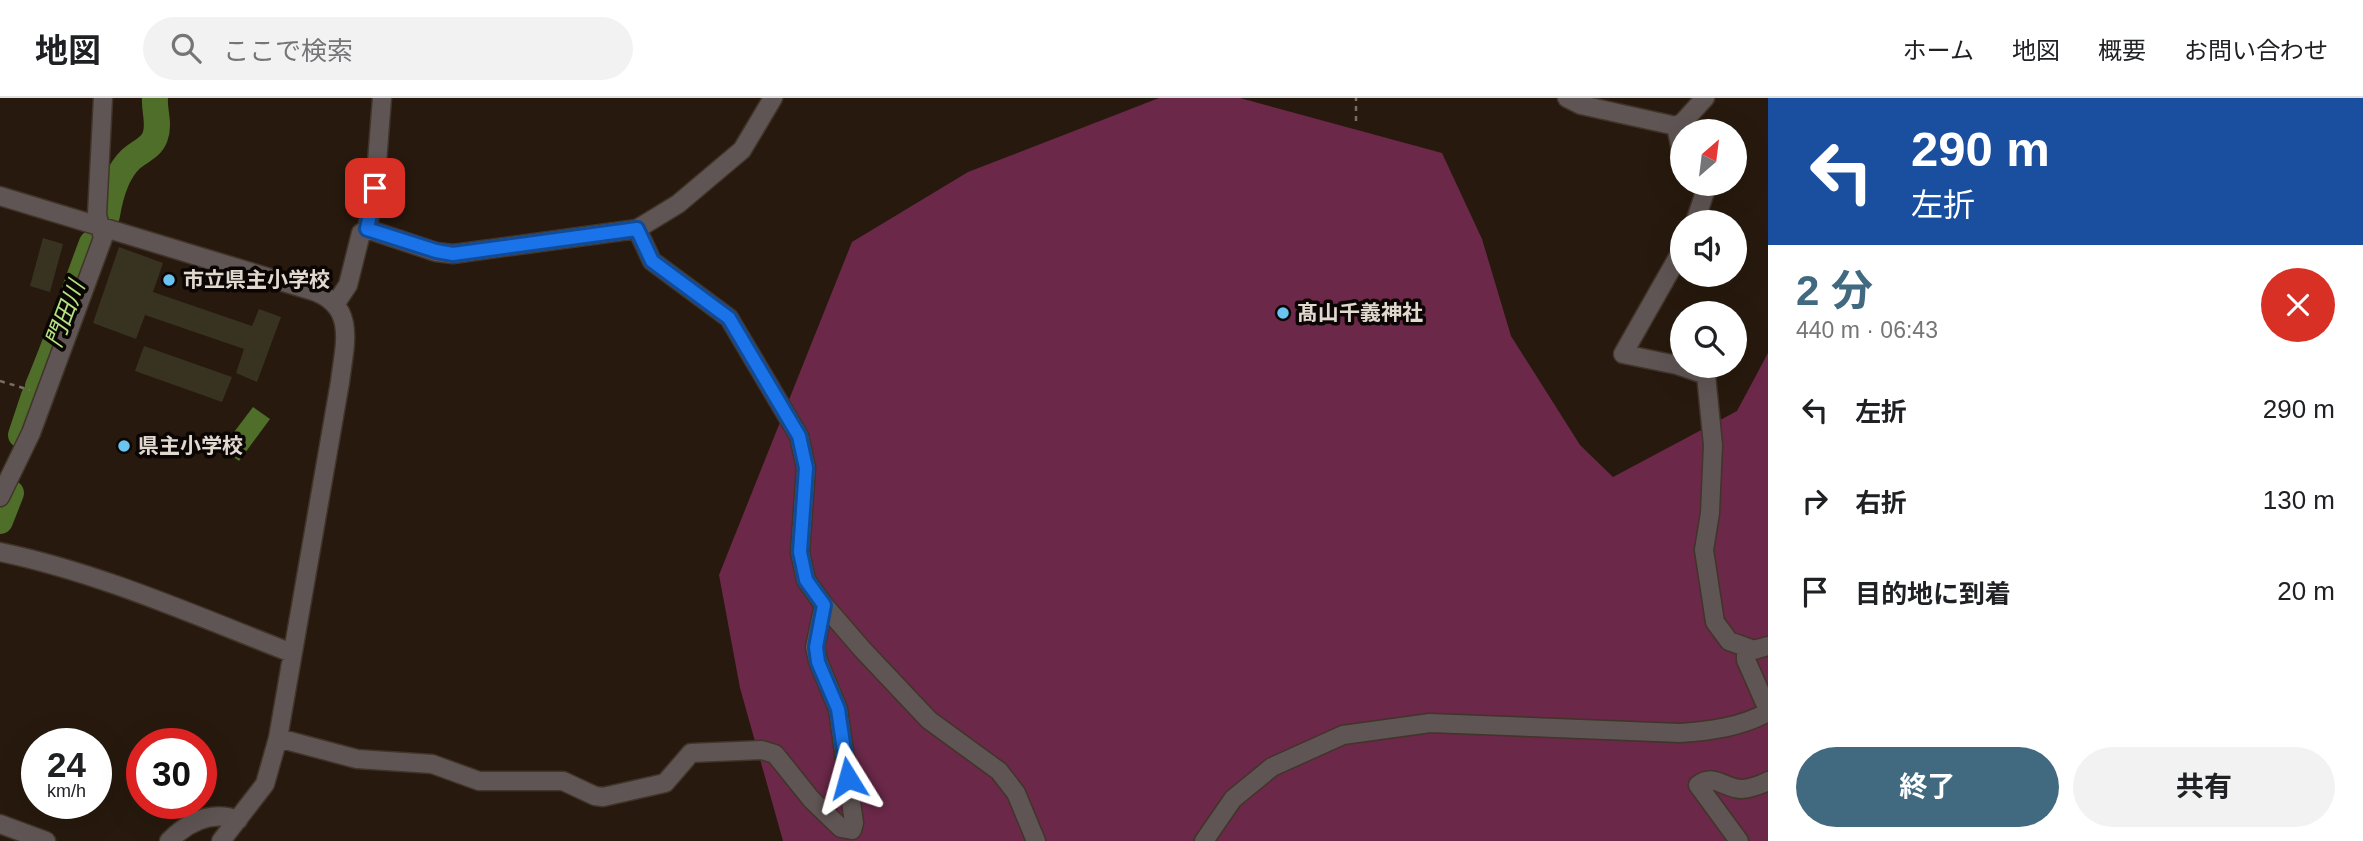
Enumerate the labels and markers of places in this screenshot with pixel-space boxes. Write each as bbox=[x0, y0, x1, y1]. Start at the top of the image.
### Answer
pin bbox=[345, 158, 405, 218]
place label: 市立県主小学校 bbox=[183, 268, 330, 291]
marker: 市立県主小学校 bbox=[161, 272, 177, 288]
place label: 髙山千義神社 bbox=[1297, 301, 1423, 324]
marker: 髙山千義神社 bbox=[1275, 305, 1291, 321]
place label: 県主小学校 bbox=[138, 434, 243, 457]
marker: 県主小学校 bbox=[116, 438, 132, 454]

